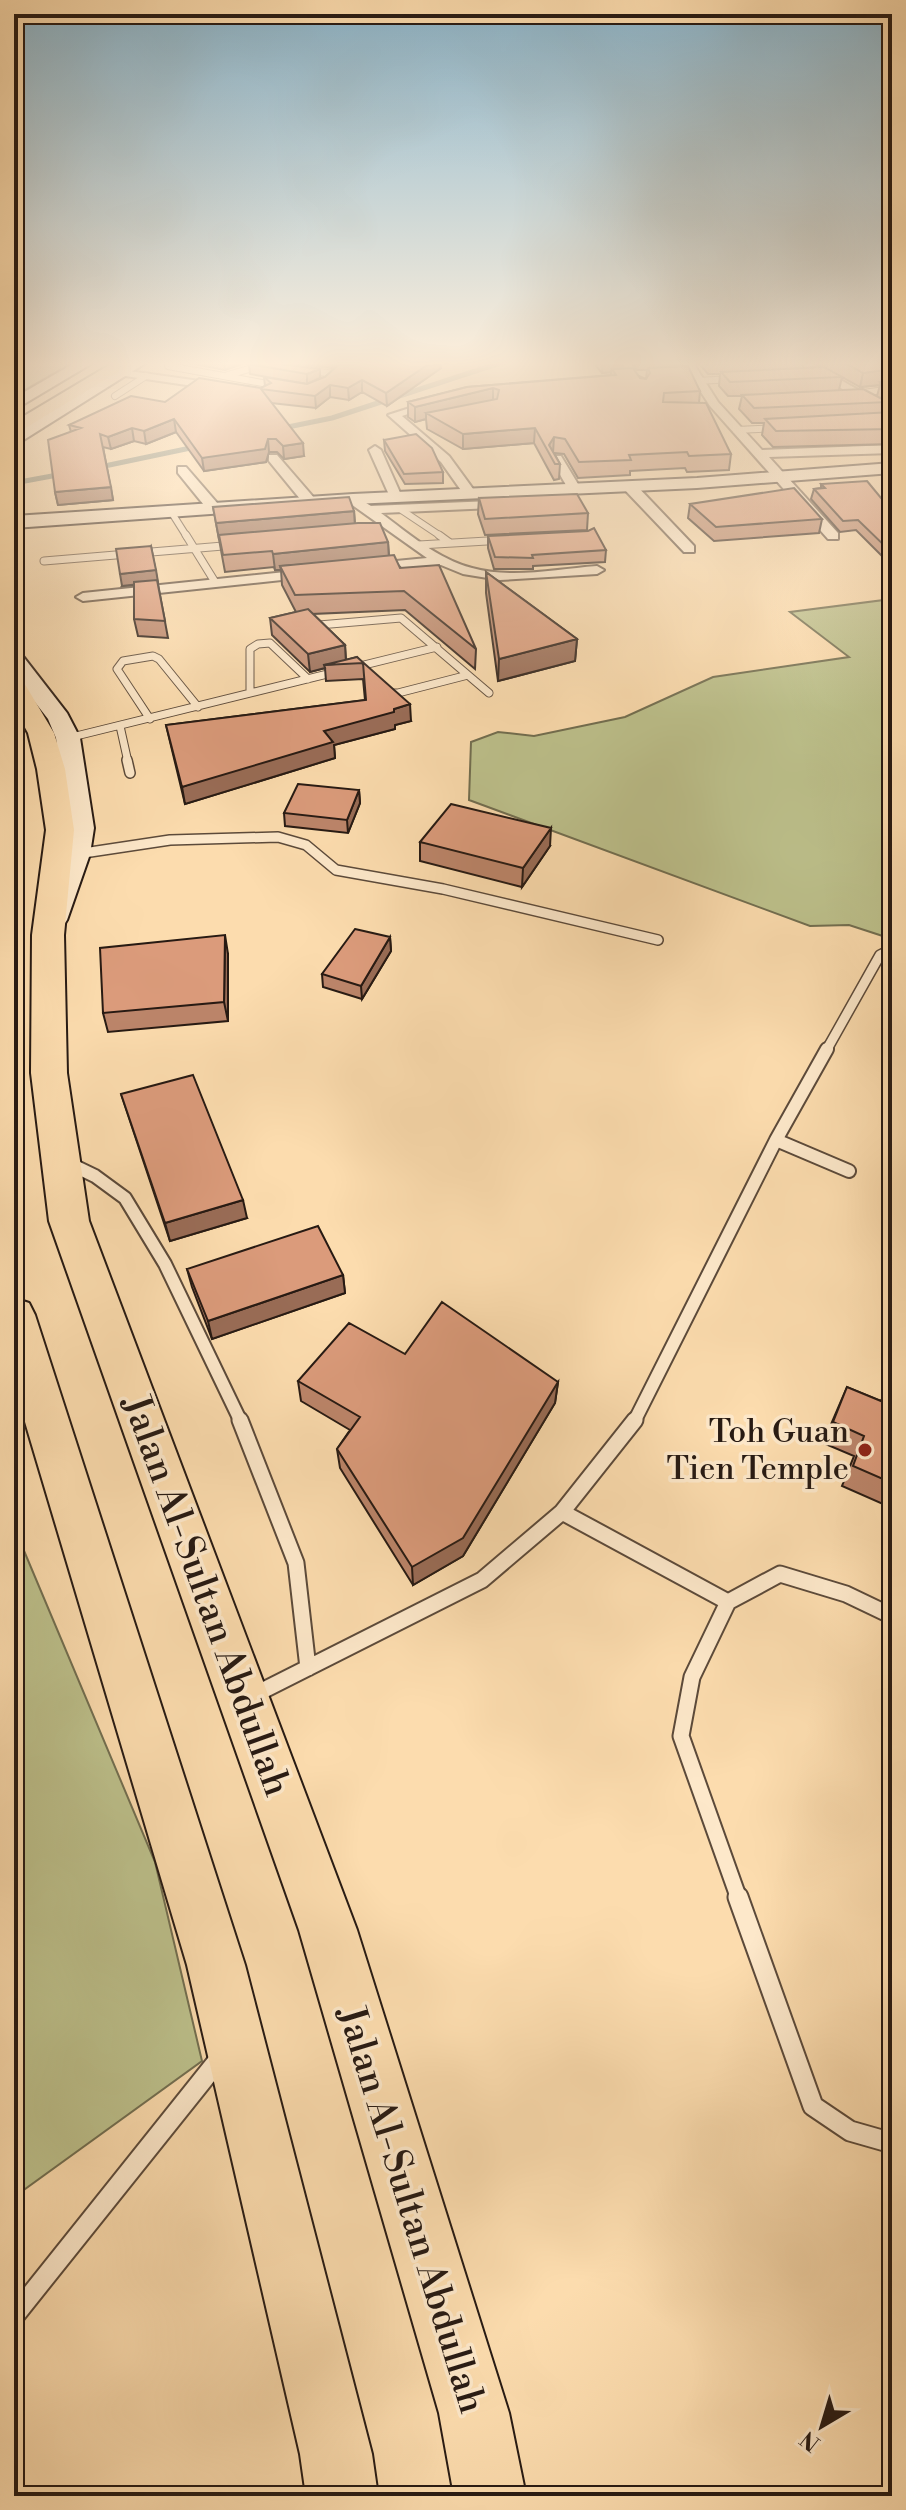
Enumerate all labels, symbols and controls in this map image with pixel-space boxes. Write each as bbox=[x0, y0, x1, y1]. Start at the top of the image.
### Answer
street label: Jalan Al-Sultan Abdullah bbox=[111, 1387, 300, 1803]
place label: Toh Guan Tien Temple bbox=[667, 1412, 849, 1489]
marker: Toh Guan Tien Temple bbox=[856, 1441, 874, 1459]
street label: Jalan Al-Sultan Abdullah bbox=[326, 1999, 495, 2419]
north arrow bbox=[782, 2386, 862, 2466]
text: N bbox=[795, 2424, 826, 2457]

